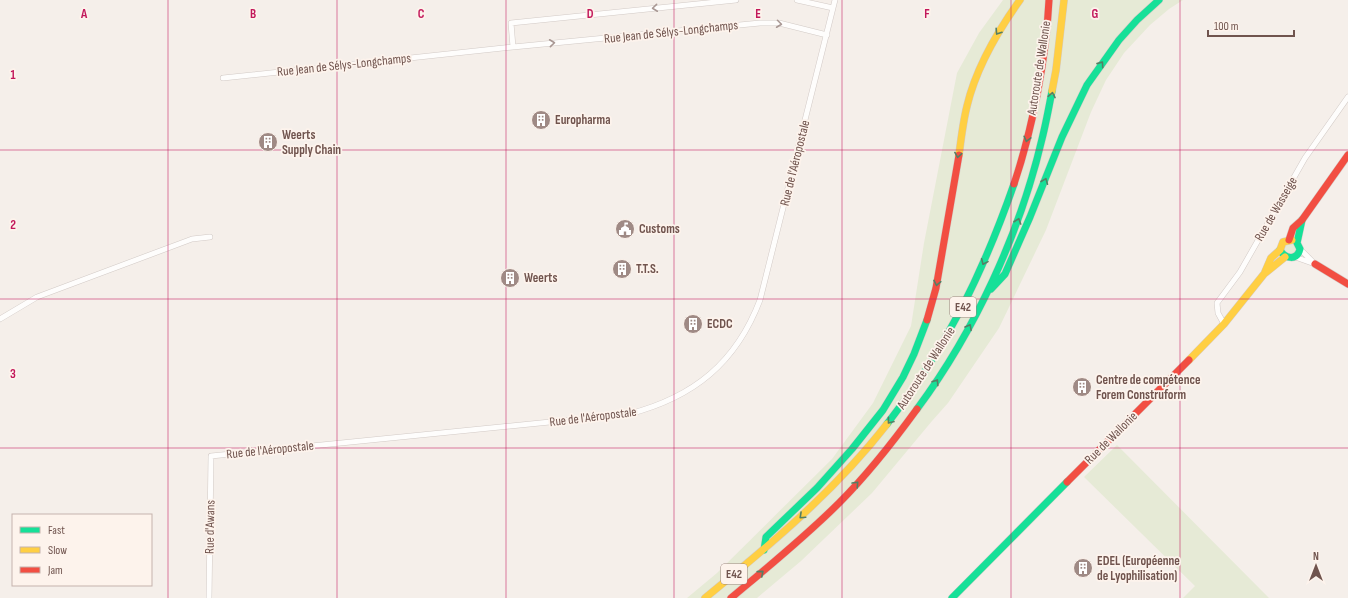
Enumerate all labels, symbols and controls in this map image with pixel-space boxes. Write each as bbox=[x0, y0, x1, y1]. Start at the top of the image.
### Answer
one-way arrow bbox=[652, 3, 658, 12]
text: A bbox=[80, 6, 88, 22]
text: B bbox=[250, 6, 256, 22]
text: C bbox=[418, 6, 425, 22]
text: D bbox=[587, 6, 594, 22]
text: E bbox=[755, 6, 761, 22]
text: F bbox=[924, 6, 930, 22]
text: G bbox=[1092, 6, 1099, 22]
scale bar bbox=[1208, 12, 1294, 38]
street label: Rue Jean de Sélys-Longchamps bbox=[603, 17, 739, 47]
one-way arrow bbox=[776, 19, 782, 28]
text: 100 m bbox=[1214, 19, 1239, 34]
street label: Autoroute de Wallonie bbox=[1024, 20, 1054, 117]
one-way arrow bbox=[995, 28, 1003, 35]
one-way arrow bbox=[549, 39, 555, 48]
street label: Rue Jean de Sélys-Longchamps bbox=[276, 50, 412, 80]
one-way arrow bbox=[1097, 61, 1104, 68]
text: 1 bbox=[10, 67, 16, 83]
one-way arrow bbox=[1047, 92, 1055, 98]
building icon: Europharma bbox=[530, 109, 552, 131]
place label: Europharma bbox=[555, 112, 611, 128]
street label: Rue de l'Aéropostale bbox=[777, 118, 813, 208]
place label: Weerts Supply Chain bbox=[282, 127, 341, 158]
building icon: Weerts Supply Chain bbox=[257, 131, 279, 153]
one-way arrow bbox=[1023, 136, 1031, 142]
one-way arrow bbox=[954, 152, 963, 158]
street label: Rue de Wasseige bbox=[1251, 174, 1301, 244]
one-way arrow bbox=[1040, 177, 1048, 184]
text: 2 bbox=[10, 217, 16, 233]
one-way arrow bbox=[1013, 217, 1022, 224]
public building icon: Customs bbox=[614, 218, 636, 240]
place label: Customs bbox=[639, 221, 680, 237]
building icon: T.T.S. bbox=[611, 258, 633, 280]
one-way arrow bbox=[981, 258, 989, 265]
place label: T.T.S. bbox=[636, 261, 659, 277]
building icon: Weerts bbox=[499, 267, 521, 289]
place label: Weerts bbox=[524, 270, 557, 286]
one-way arrow bbox=[934, 280, 942, 286]
road number: E42 bbox=[950, 297, 976, 317]
building icon: ECDC bbox=[682, 313, 704, 335]
place label: ECDC bbox=[707, 316, 733, 332]
street label: Autoroute de Wallonie bbox=[893, 324, 959, 413]
one-way arrow bbox=[965, 324, 972, 331]
text: 3 bbox=[10, 366, 16, 382]
place label: Centre de compétence Forem Construform bbox=[1096, 372, 1201, 403]
building icon: Centre de compétence Forem Construform bbox=[1071, 376, 1093, 398]
one-way arrow bbox=[931, 380, 938, 387]
street label: Rue de l'Aéropostale bbox=[548, 404, 638, 430]
street label: Rue de Wallonie bbox=[1081, 408, 1141, 468]
one-way arrow bbox=[887, 417, 894, 424]
street label: Rue de l'Aéropostale bbox=[226, 437, 314, 463]
one-way arrow bbox=[851, 482, 858, 489]
street label: Rue d'Awans bbox=[202, 500, 218, 554]
one-way arrow bbox=[799, 512, 806, 519]
legend bbox=[12, 514, 152, 586]
text: Fast bbox=[48, 523, 65, 538]
text: Slow bbox=[48, 543, 67, 558]
north arrow bbox=[1296, 546, 1336, 586]
text: N bbox=[1313, 550, 1319, 563]
place label: EDEL (Européenne de Lyophilisation) bbox=[1097, 553, 1180, 584]
building icon: EDEL (Européenne de Lyophilisation) bbox=[1072, 557, 1094, 579]
text: Jam bbox=[47, 563, 63, 578]
road number: E42 bbox=[721, 564, 747, 584]
one-way arrow bbox=[756, 571, 763, 578]

